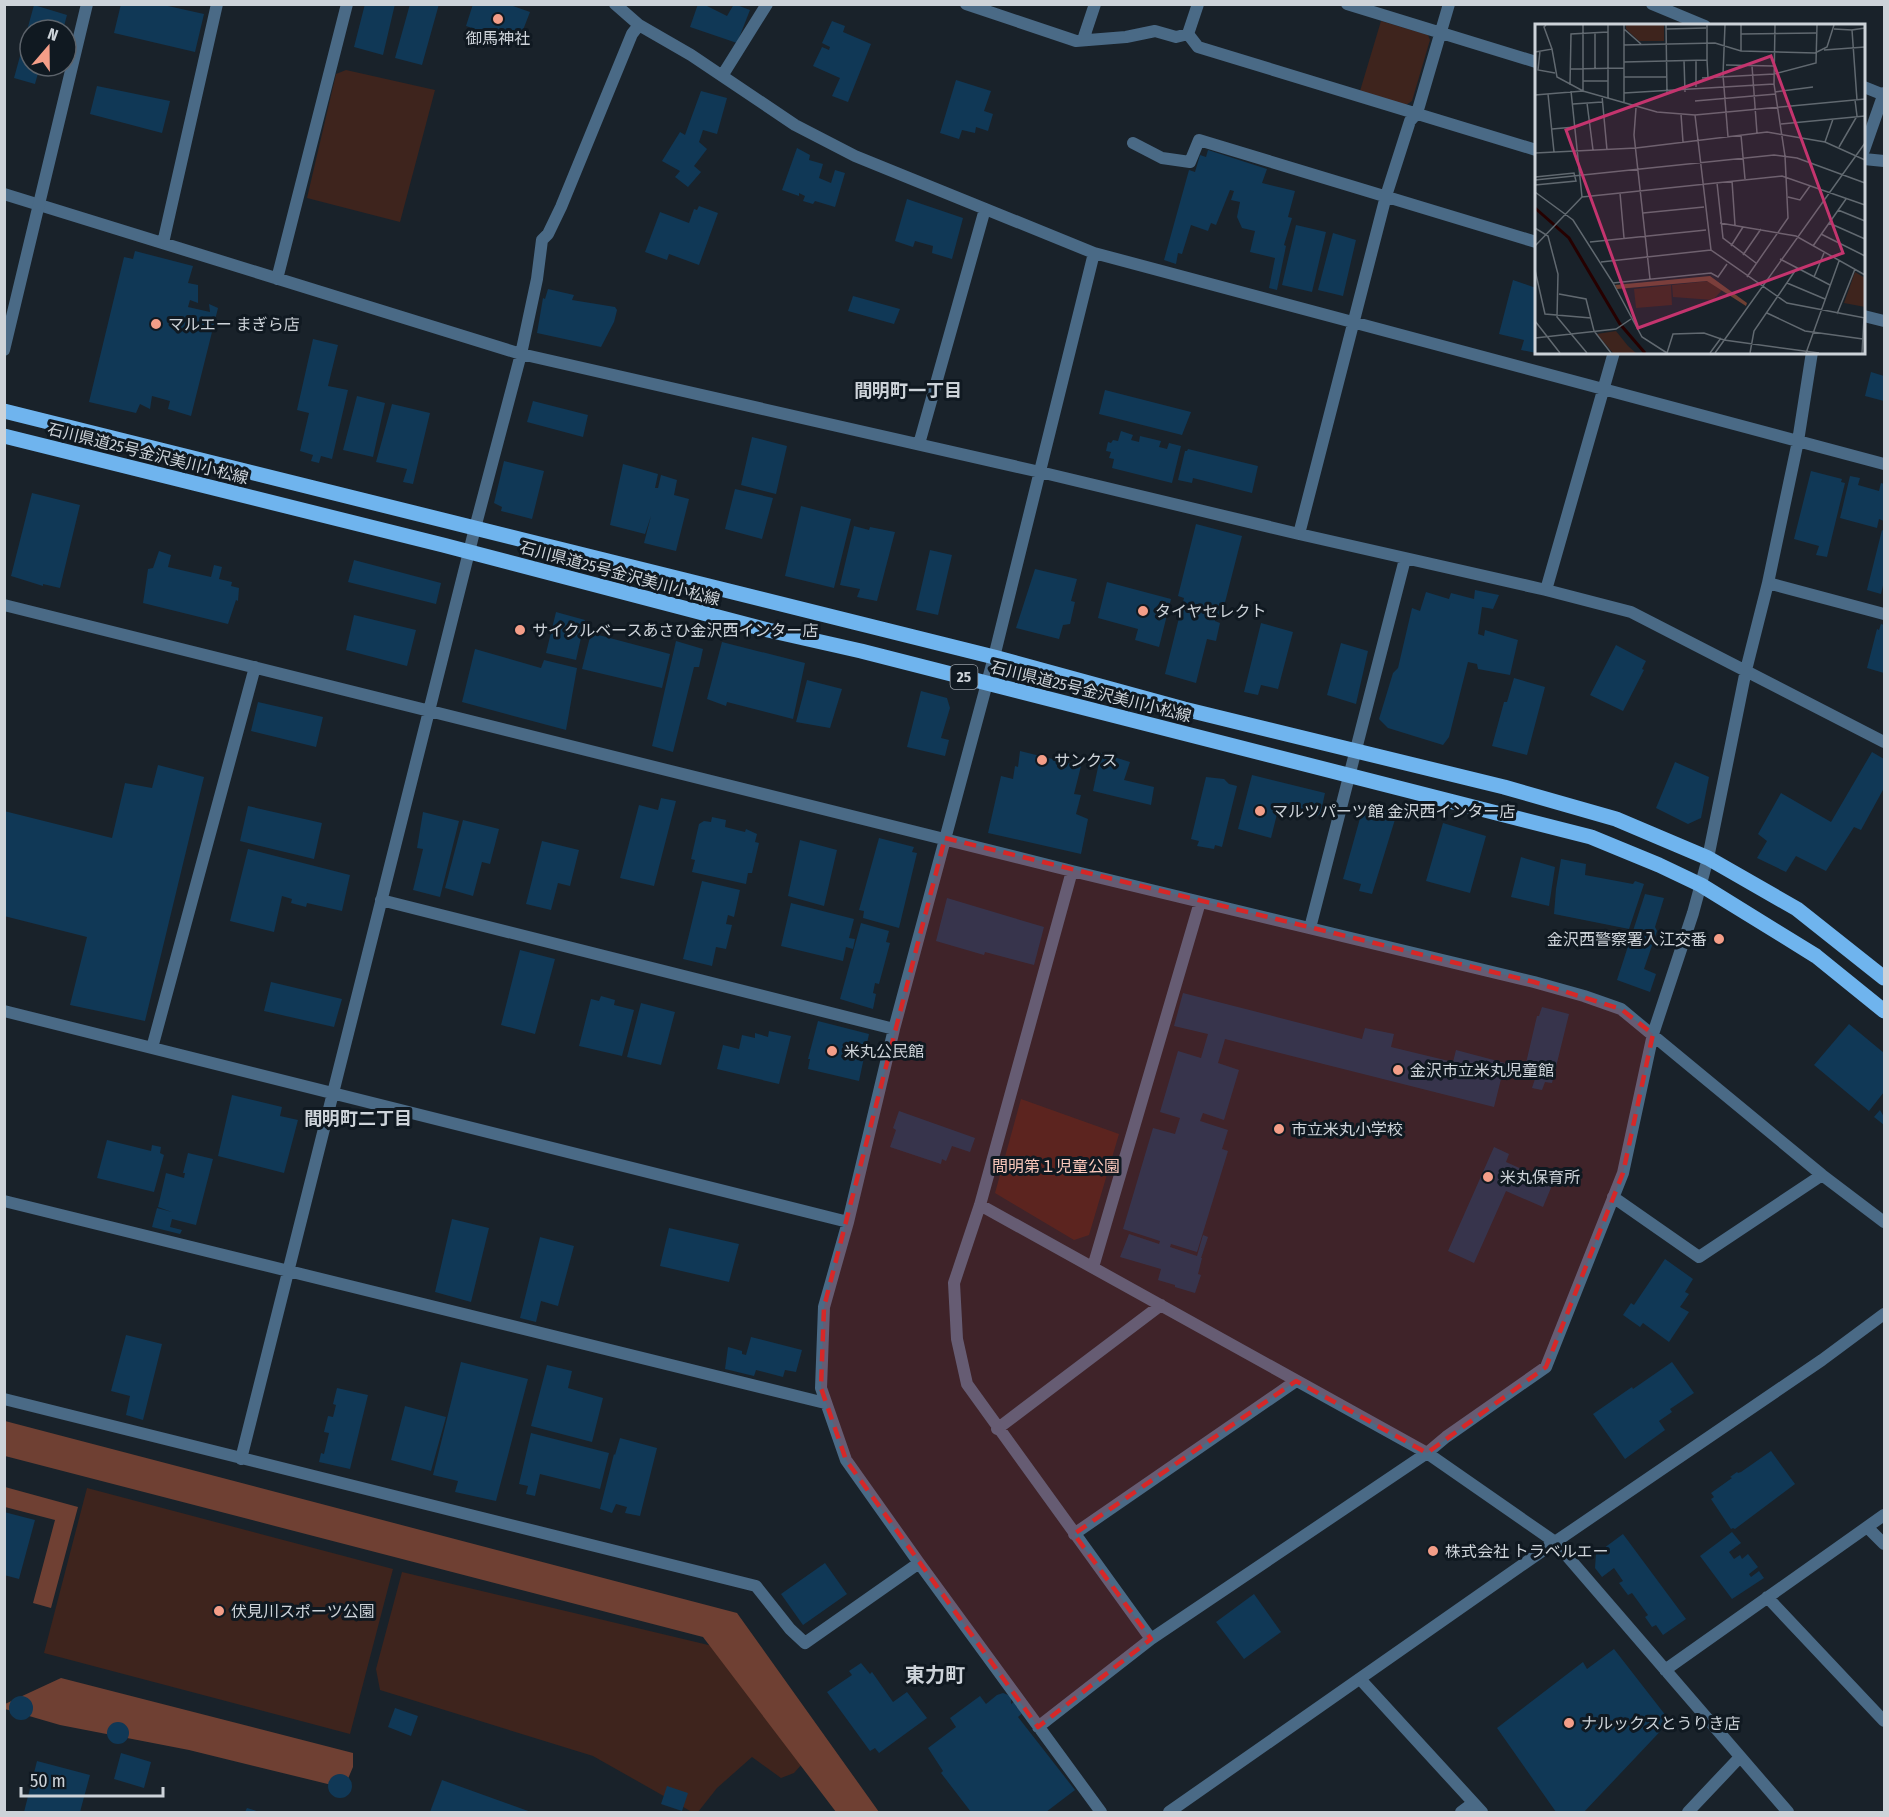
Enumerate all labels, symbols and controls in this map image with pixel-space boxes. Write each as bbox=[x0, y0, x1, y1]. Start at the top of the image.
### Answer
marker: 御馬神社 bbox=[491, 12, 505, 26]
north arrow bbox=[18, 18, 78, 78]
text: N bbox=[45, 24, 61, 45]
inset map bbox=[1535, 24, 1865, 354]
place label: 御馬神社 bbox=[466, 29, 530, 48]
place label: マルエー まぎら店 bbox=[168, 315, 300, 334]
marker: マルエー まぎら店 bbox=[149, 317, 163, 331]
district label: 間明町一丁目 bbox=[854, 380, 962, 402]
street label: 石川県道25号金沢美川小松線 bbox=[45, 419, 250, 488]
street label: 石川県道25号金沢美川小松線 bbox=[518, 538, 722, 609]
place label: タイヤセレクト bbox=[1155, 602, 1267, 621]
marker: タイヤセレクト bbox=[1136, 604, 1150, 618]
place label: サイクルベースあさひ金沢西インター店 bbox=[532, 621, 818, 640]
marker: サイクルベースあさひ金沢西インター店 bbox=[513, 623, 527, 637]
street label: 石川県道25号金沢美川小松線 bbox=[988, 657, 1193, 726]
road number: 25 bbox=[950, 665, 978, 689]
place label: サンクス bbox=[1054, 751, 1118, 770]
marker: サンクス bbox=[1035, 753, 1049, 767]
place label: マルツパーツ館 金沢西インター店 bbox=[1272, 802, 1515, 821]
marker: マルツパーツ館 金沢西インター店 bbox=[1253, 804, 1267, 818]
place label: 金沢西警察署入江交番 bbox=[1547, 930, 1707, 949]
marker: 金沢西警察署入江交番 bbox=[1712, 932, 1726, 946]
place label: 米丸公民館 bbox=[844, 1042, 924, 1061]
marker: 米丸公民館 bbox=[825, 1044, 839, 1058]
place label: 金沢市立米丸児童館 bbox=[1410, 1061, 1554, 1080]
marker: 金沢市立米丸児童館 bbox=[1391, 1063, 1405, 1077]
district label: 間明町二丁目 bbox=[304, 1108, 412, 1130]
place label: 市立米丸小学校 bbox=[1291, 1120, 1403, 1139]
marker: 市立米丸小学校 bbox=[1272, 1122, 1286, 1136]
park label: 間明第１児童公園 bbox=[992, 1157, 1120, 1176]
place label: 米丸保育所 bbox=[1500, 1168, 1580, 1187]
marker: 米丸保育所 bbox=[1481, 1170, 1495, 1184]
place label: 株式会社 トラベルエー bbox=[1445, 1542, 1609, 1561]
marker: 株式会社 トラベルエー bbox=[1426, 1544, 1440, 1558]
place label: 伏見川スポーツ公園 bbox=[231, 1602, 375, 1621]
marker: 伏見川スポーツ公園 bbox=[212, 1604, 226, 1618]
district label: 東力町 bbox=[905, 1663, 965, 1687]
place label: ナルックスとうりき店 bbox=[1581, 1714, 1741, 1733]
marker: ナルックスとうりき店 bbox=[1562, 1716, 1576, 1730]
scale bar bbox=[21, 1760, 164, 1798]
text: 50 m bbox=[30, 1770, 66, 1792]

